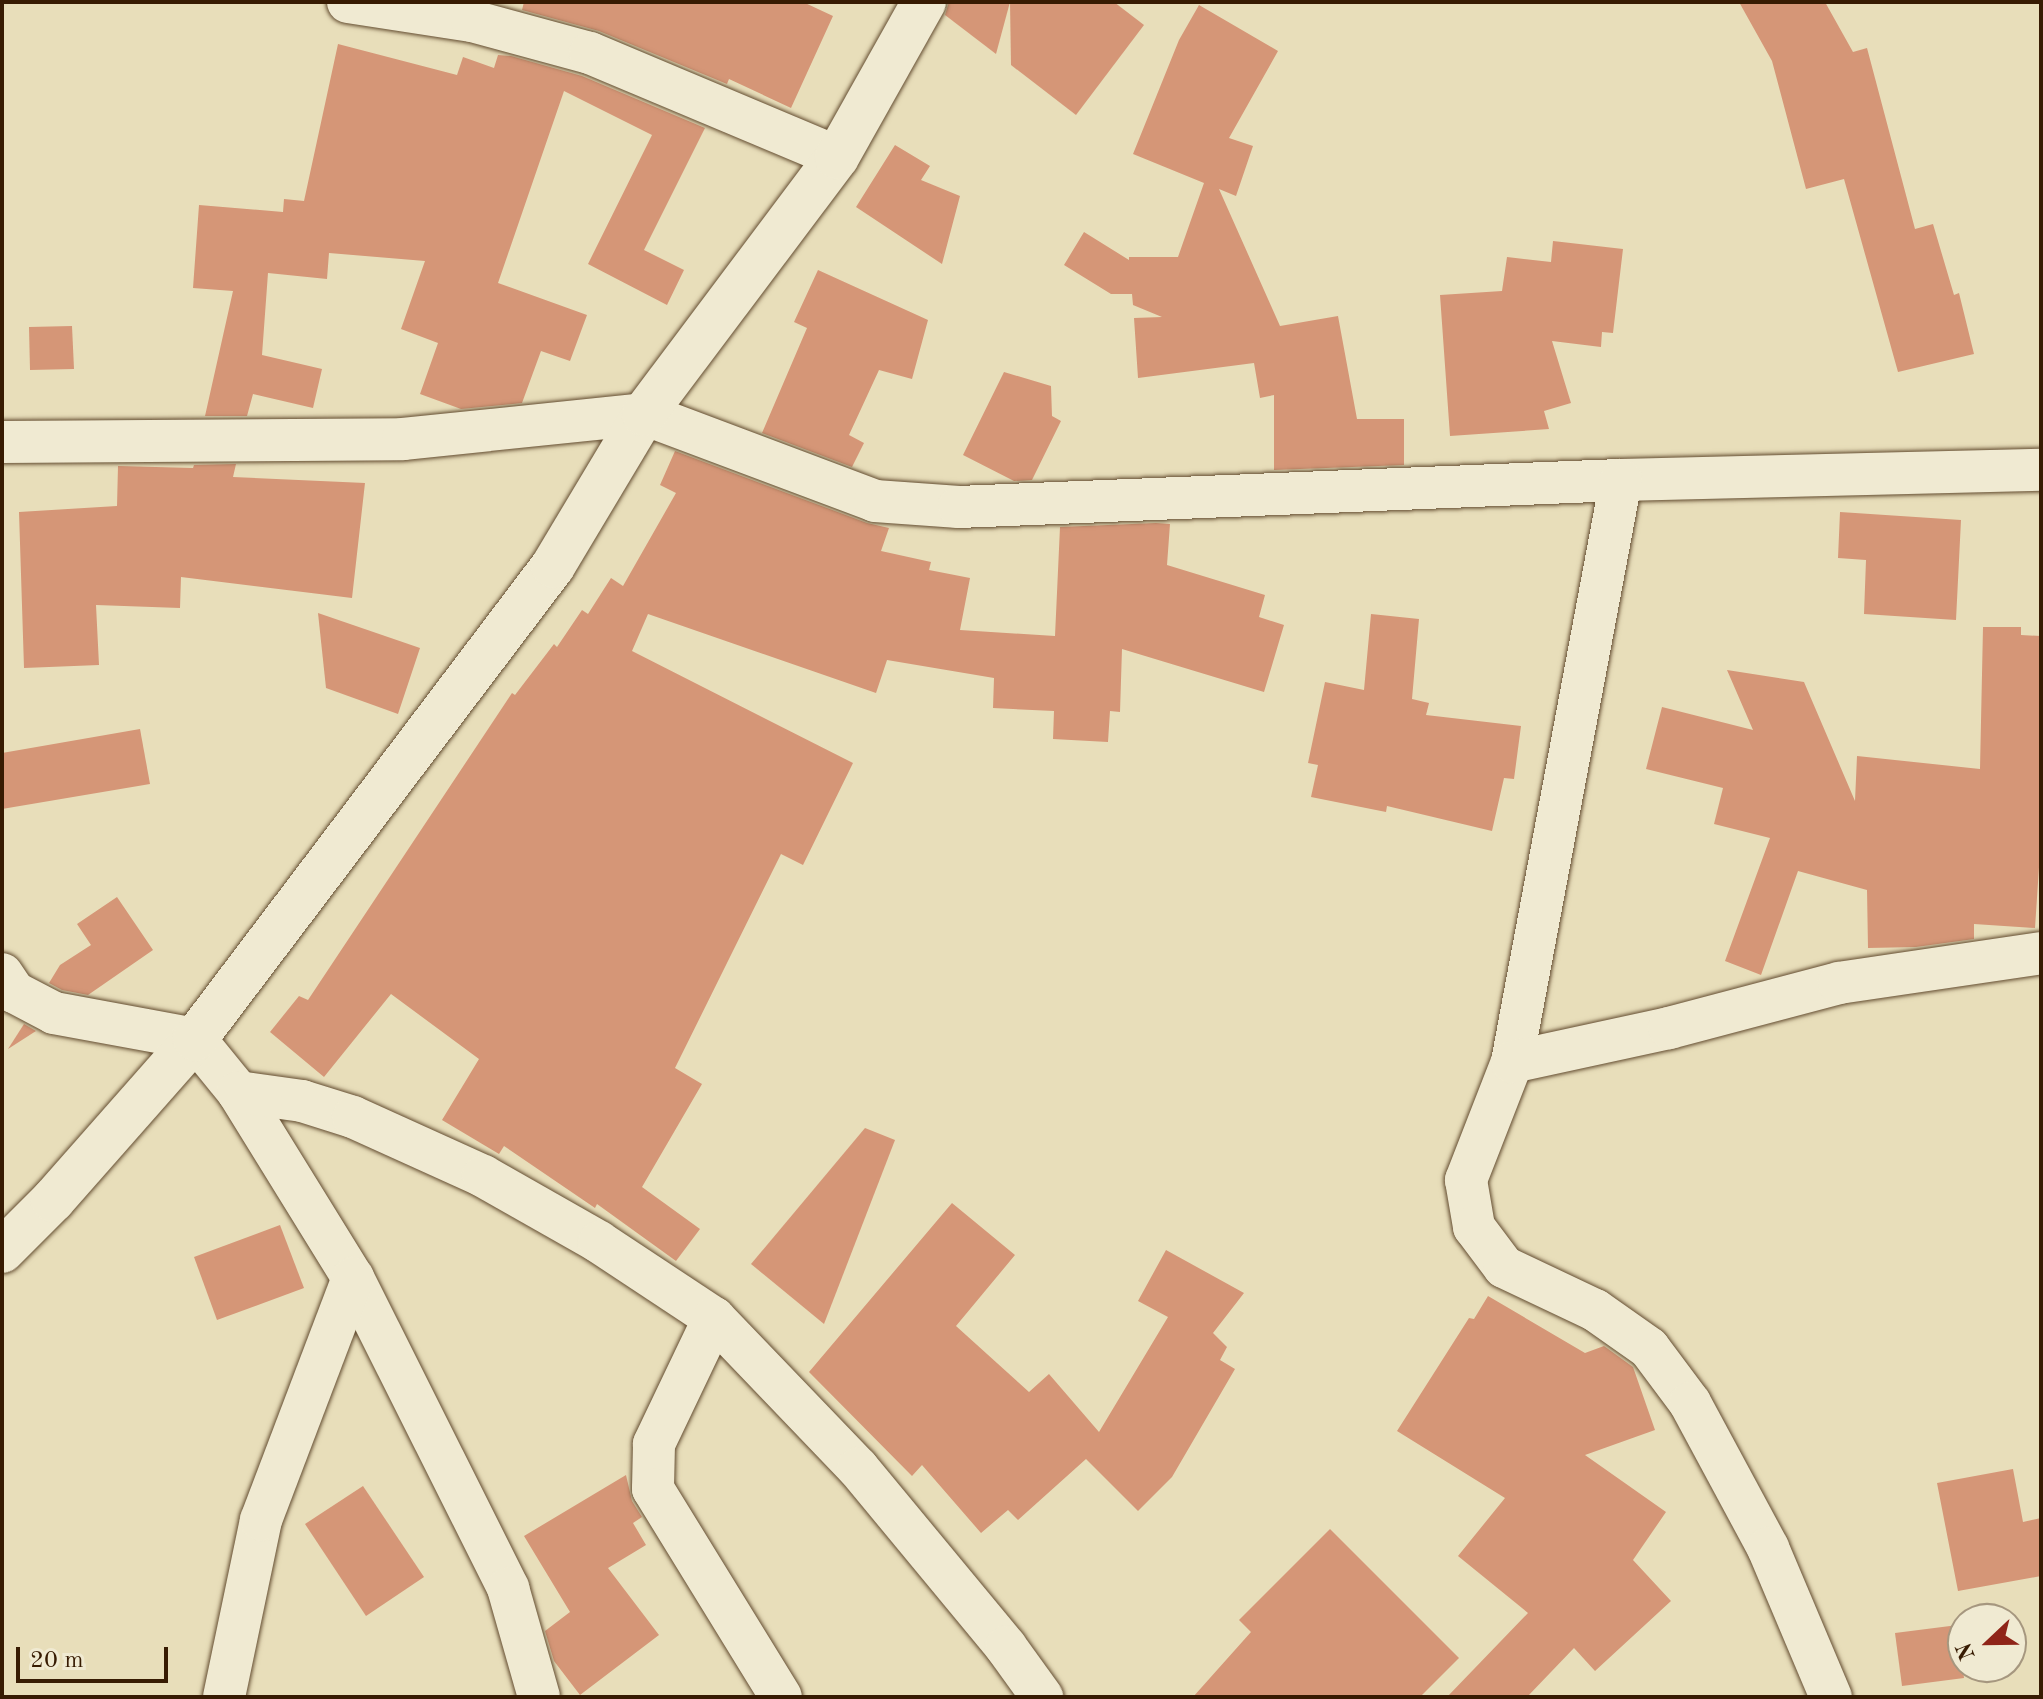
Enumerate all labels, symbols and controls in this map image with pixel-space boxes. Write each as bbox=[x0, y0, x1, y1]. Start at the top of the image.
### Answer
north arrow bbox=[1947, 1603, 2027, 1683]
scale bar bbox=[20, 1631, 172, 1681]
text: N bbox=[1953, 1639, 1980, 1663]
text: 20 m bbox=[30, 1649, 84, 1673]

